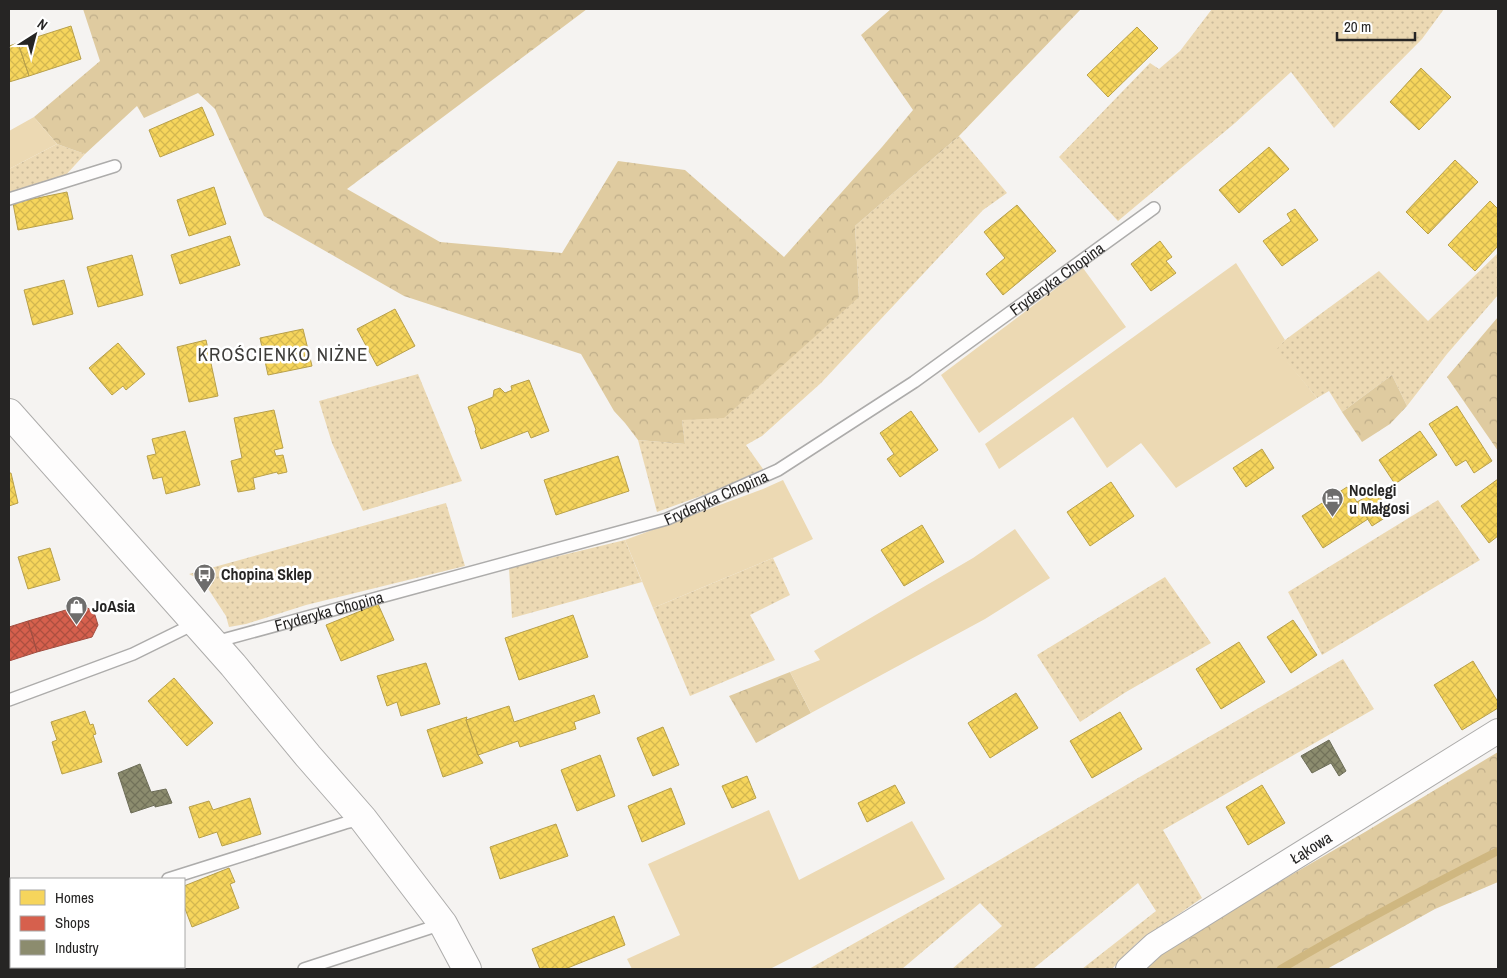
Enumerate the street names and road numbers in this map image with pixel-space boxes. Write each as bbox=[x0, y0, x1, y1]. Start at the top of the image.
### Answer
street label: Fryderyka Chopina bbox=[1005, 236, 1109, 320]
street label: Fryderyka Chopina bbox=[660, 464, 772, 530]
street label: Fryderyka Chopina bbox=[272, 586, 386, 636]
street label: Łąkowa bbox=[1286, 826, 1336, 869]

